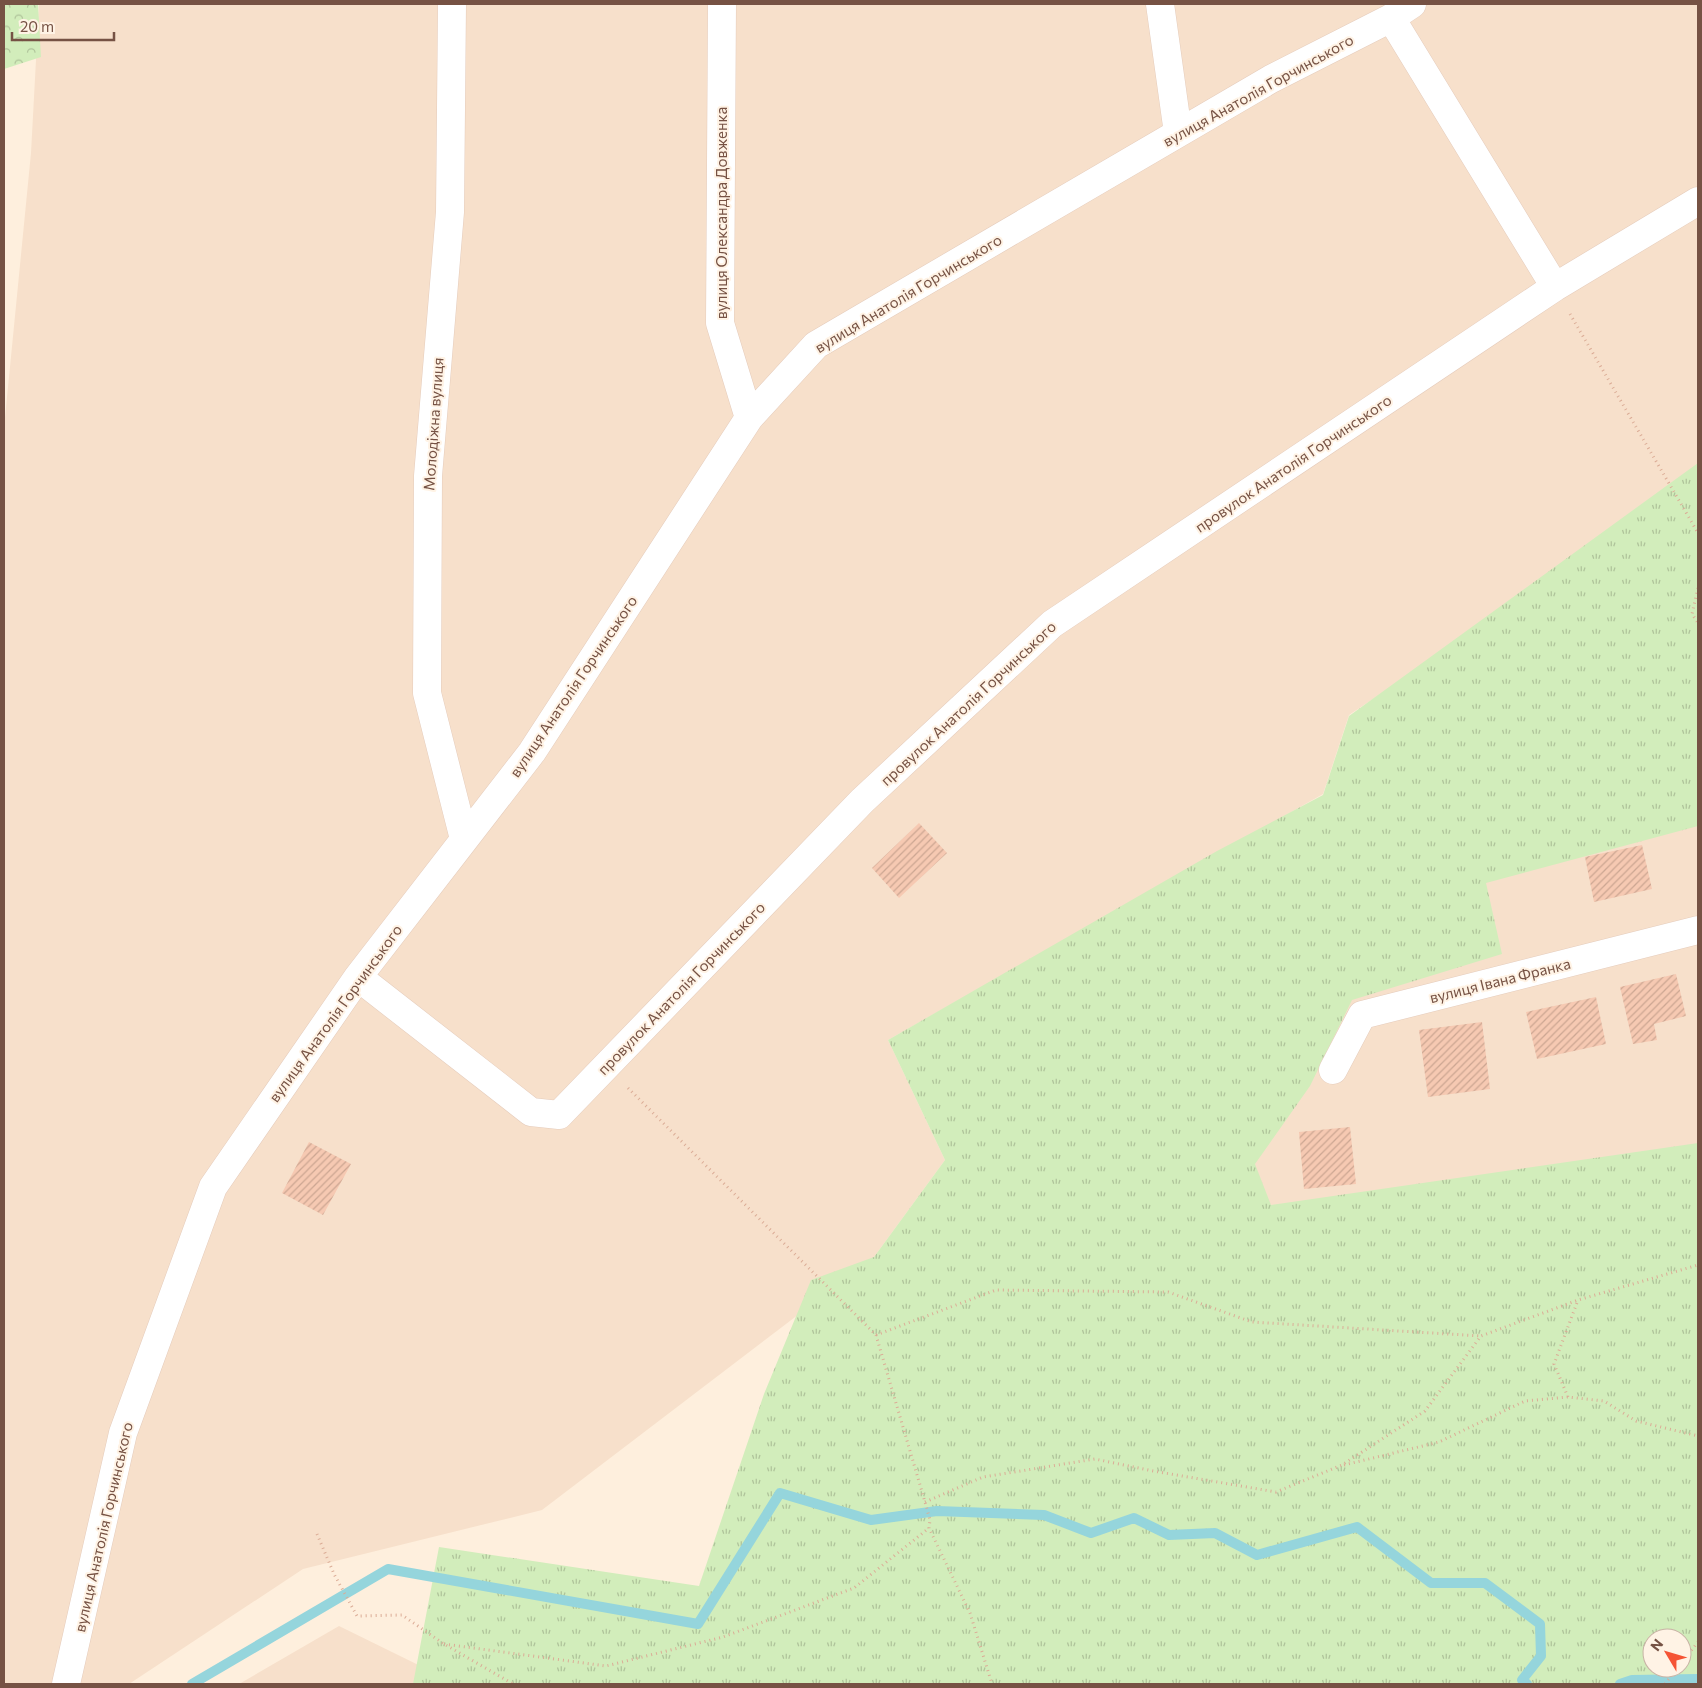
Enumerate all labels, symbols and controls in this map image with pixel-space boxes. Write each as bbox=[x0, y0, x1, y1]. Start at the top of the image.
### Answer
scale bar bbox=[12, 10, 115, 42]
text: 20 m bbox=[20, 17, 54, 35]
street label: вулиця Анатолія Горчинського bbox=[1160, 30, 1356, 150]
street label: вулиця Олександра Довженка bbox=[712, 107, 730, 319]
street label: вулиця Анатолія Горчинського bbox=[811, 230, 1005, 356]
street label: Молодіжна вулиця bbox=[419, 357, 447, 491]
street label: провулок Анатолія Горчинського bbox=[1191, 390, 1395, 536]
street label: вулиця Анатолія Горчинського bbox=[505, 592, 641, 780]
street label: провулок Анатолія Горчинського bbox=[877, 617, 1059, 789]
street label: провулок Анатолія Горчинського bbox=[594, 898, 768, 1078]
street label: вулиця Анатолія Горчинського bbox=[265, 921, 405, 1105]
street label: вулиця Івана Франка bbox=[1428, 954, 1572, 1006]
street label: вулиця Анатолія Горчинського bbox=[70, 1420, 136, 1634]
north arrow bbox=[1642, 1628, 1692, 1678]
text: N bbox=[1646, 1635, 1666, 1654]

